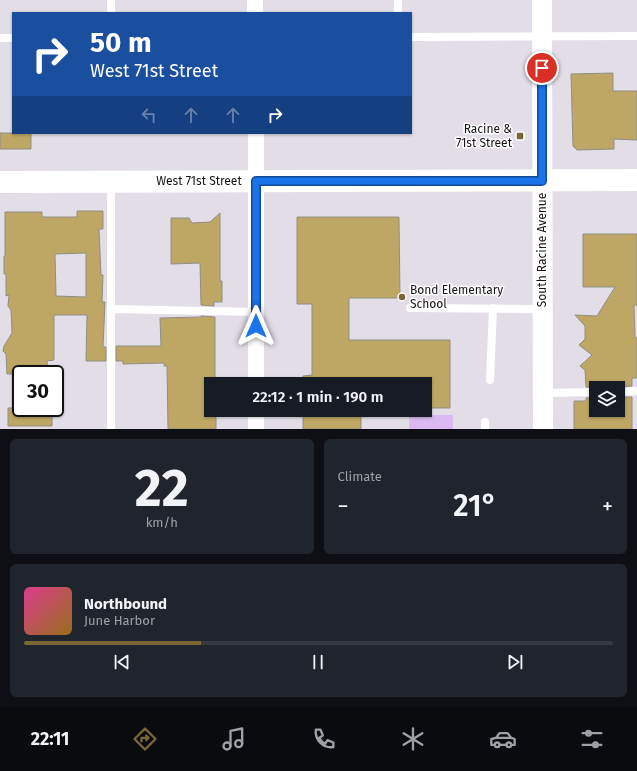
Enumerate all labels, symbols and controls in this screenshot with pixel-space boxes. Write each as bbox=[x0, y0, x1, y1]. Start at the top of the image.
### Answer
text: 50 m bbox=[90, 26, 152, 59]
icon: right bbox=[24, 28, 76, 80]
pin bbox=[525, 51, 559, 85]
icon: arrive bbox=[531, 57, 553, 79]
text: West 71st Street bbox=[90, 60, 218, 82]
icon: left bbox=[138, 104, 160, 126]
icon: ahead bbox=[180, 104, 202, 126]
icon: ahead bbox=[222, 104, 244, 126]
icon: right bbox=[264, 104, 286, 126]
place label: Racine & 71st Street bbox=[456, 122, 513, 150]
marker: Racine & 71st Street bbox=[515, 131, 525, 141]
street label: West 71st Street bbox=[156, 174, 242, 188]
street label: South Racine Avenue bbox=[535, 193, 549, 307]
place label: Bond Elementary School bbox=[410, 283, 503, 311]
marker: Bond Elementary School bbox=[397, 292, 407, 302]
position arrow bbox=[235, 305, 277, 347]
speed limit sign: 30 bbox=[12, 365, 64, 417]
map controls bbox=[589, 381, 625, 417]
button: layers bbox=[589, 381, 625, 417]
text: 22:12 · 1 min · 190 m bbox=[252, 388, 384, 406]
text: 22 bbox=[135, 457, 189, 520]
text: Climate bbox=[338, 469, 382, 484]
text: 21° bbox=[453, 488, 497, 524]
text: − bbox=[338, 493, 349, 520]
text: + bbox=[602, 493, 613, 520]
text: km/h bbox=[146, 515, 178, 530]
text: Northbound bbox=[84, 595, 167, 613]
text: June Harbor bbox=[84, 613, 155, 628]
icon: previous bbox=[111, 651, 133, 673]
icon: pause bbox=[307, 651, 329, 673]
icon: next bbox=[504, 651, 526, 673]
icon: directions bbox=[131, 725, 159, 753]
icon: music bbox=[220, 725, 248, 753]
icon: phone bbox=[310, 725, 338, 753]
icon: climate bbox=[399, 725, 427, 753]
icon: car bbox=[489, 725, 517, 753]
icon: filters bbox=[578, 725, 606, 753]
text: 22:11 bbox=[31, 728, 69, 750]

